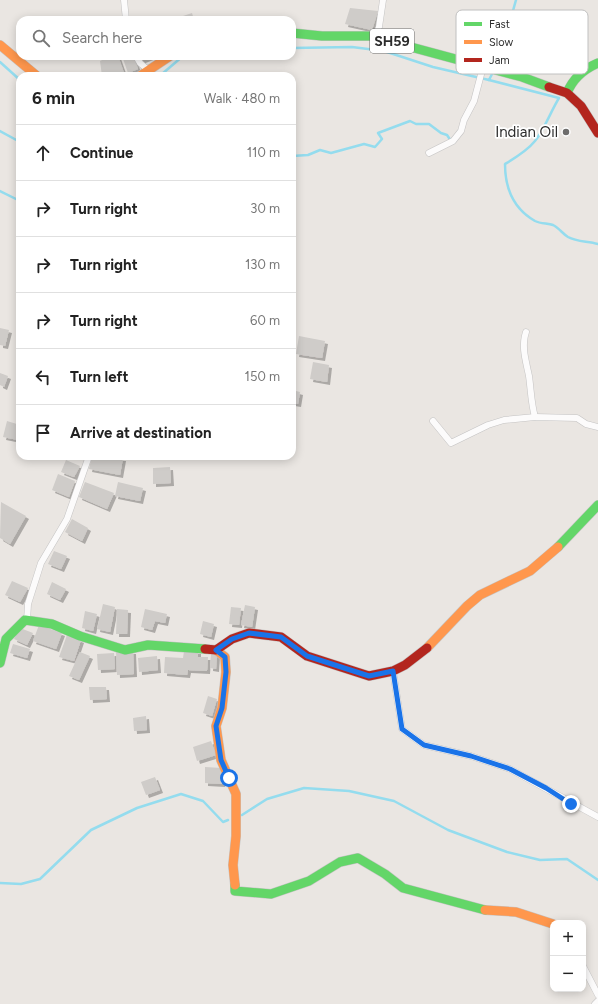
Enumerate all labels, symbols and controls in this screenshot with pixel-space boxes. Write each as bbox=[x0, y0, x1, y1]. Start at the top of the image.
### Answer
legend bbox=[456, 10, 588, 74]
search box bbox=[16, 16, 296, 60]
text: Fast bbox=[489, 18, 510, 31]
icon: search bbox=[30, 27, 52, 49]
text: Search here bbox=[62, 29, 142, 47]
road number: SH59 bbox=[370, 29, 414, 53]
text: Slow bbox=[489, 36, 513, 49]
text: Jam bbox=[489, 54, 510, 67]
text: 6 min bbox=[32, 88, 75, 108]
text: Walk · 480 m bbox=[204, 91, 280, 106]
place label: Indian Oil bbox=[495, 123, 558, 141]
marker: Indian Oil bbox=[561, 127, 571, 137]
icon: ahead bbox=[32, 142, 54, 164]
text: Continue bbox=[70, 144, 133, 162]
text: 110 m bbox=[247, 145, 280, 160]
icon: right bbox=[32, 198, 54, 220]
text: Turn right bbox=[70, 200, 138, 218]
text: 30 m bbox=[250, 201, 280, 216]
icon: right bbox=[32, 254, 54, 276]
text: Turn right bbox=[70, 256, 138, 274]
text: 130 m bbox=[245, 257, 280, 272]
icon: right bbox=[32, 310, 54, 332]
text: Turn right bbox=[70, 312, 138, 330]
text: 60 m bbox=[250, 313, 280, 328]
icon: left bbox=[32, 366, 54, 388]
text: Turn left bbox=[70, 368, 128, 386]
text: 150 m bbox=[245, 369, 280, 384]
icon: arrive bbox=[32, 422, 54, 444]
text: Arrive at destination bbox=[70, 424, 211, 442]
route start bbox=[220, 769, 238, 787]
route end bbox=[562, 795, 580, 813]
map controls bbox=[550, 920, 586, 992]
button: + bbox=[550, 920, 586, 956]
button: − bbox=[550, 956, 586, 992]

